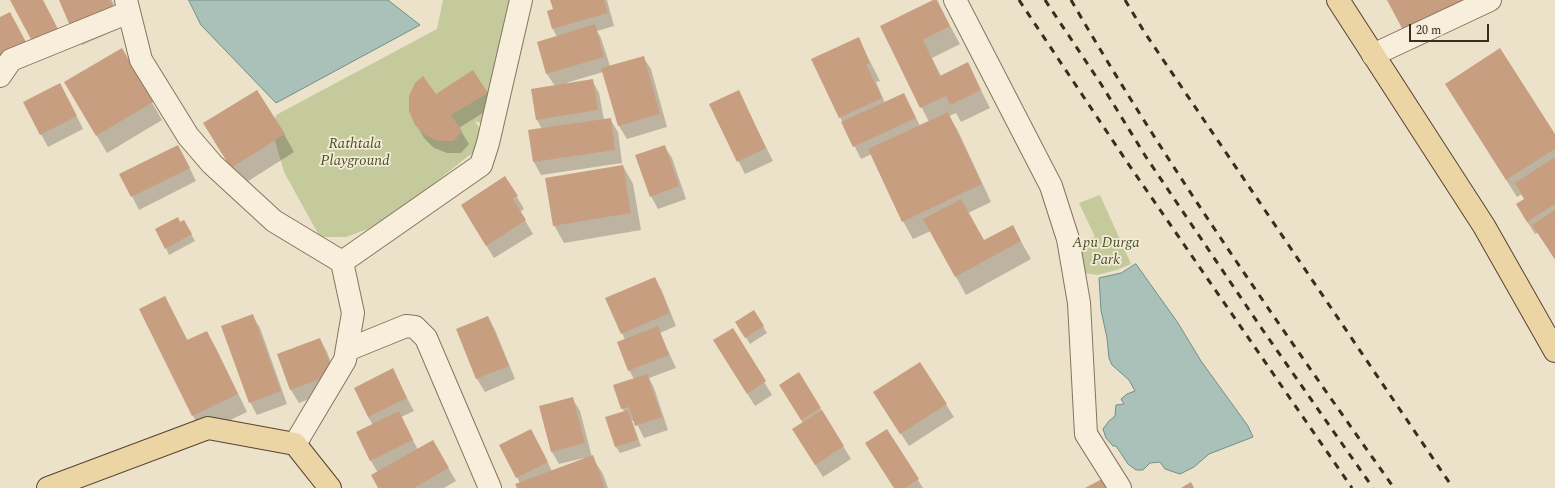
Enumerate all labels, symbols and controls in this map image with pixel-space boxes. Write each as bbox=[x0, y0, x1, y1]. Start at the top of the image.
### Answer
scale bar bbox=[1411, 16, 1491, 42]
text: 20 m bbox=[1416, 21, 1441, 40]
park label: Rathtala Playground bbox=[320, 136, 390, 171]
park label: Apu Durga Park bbox=[1072, 235, 1140, 270]

